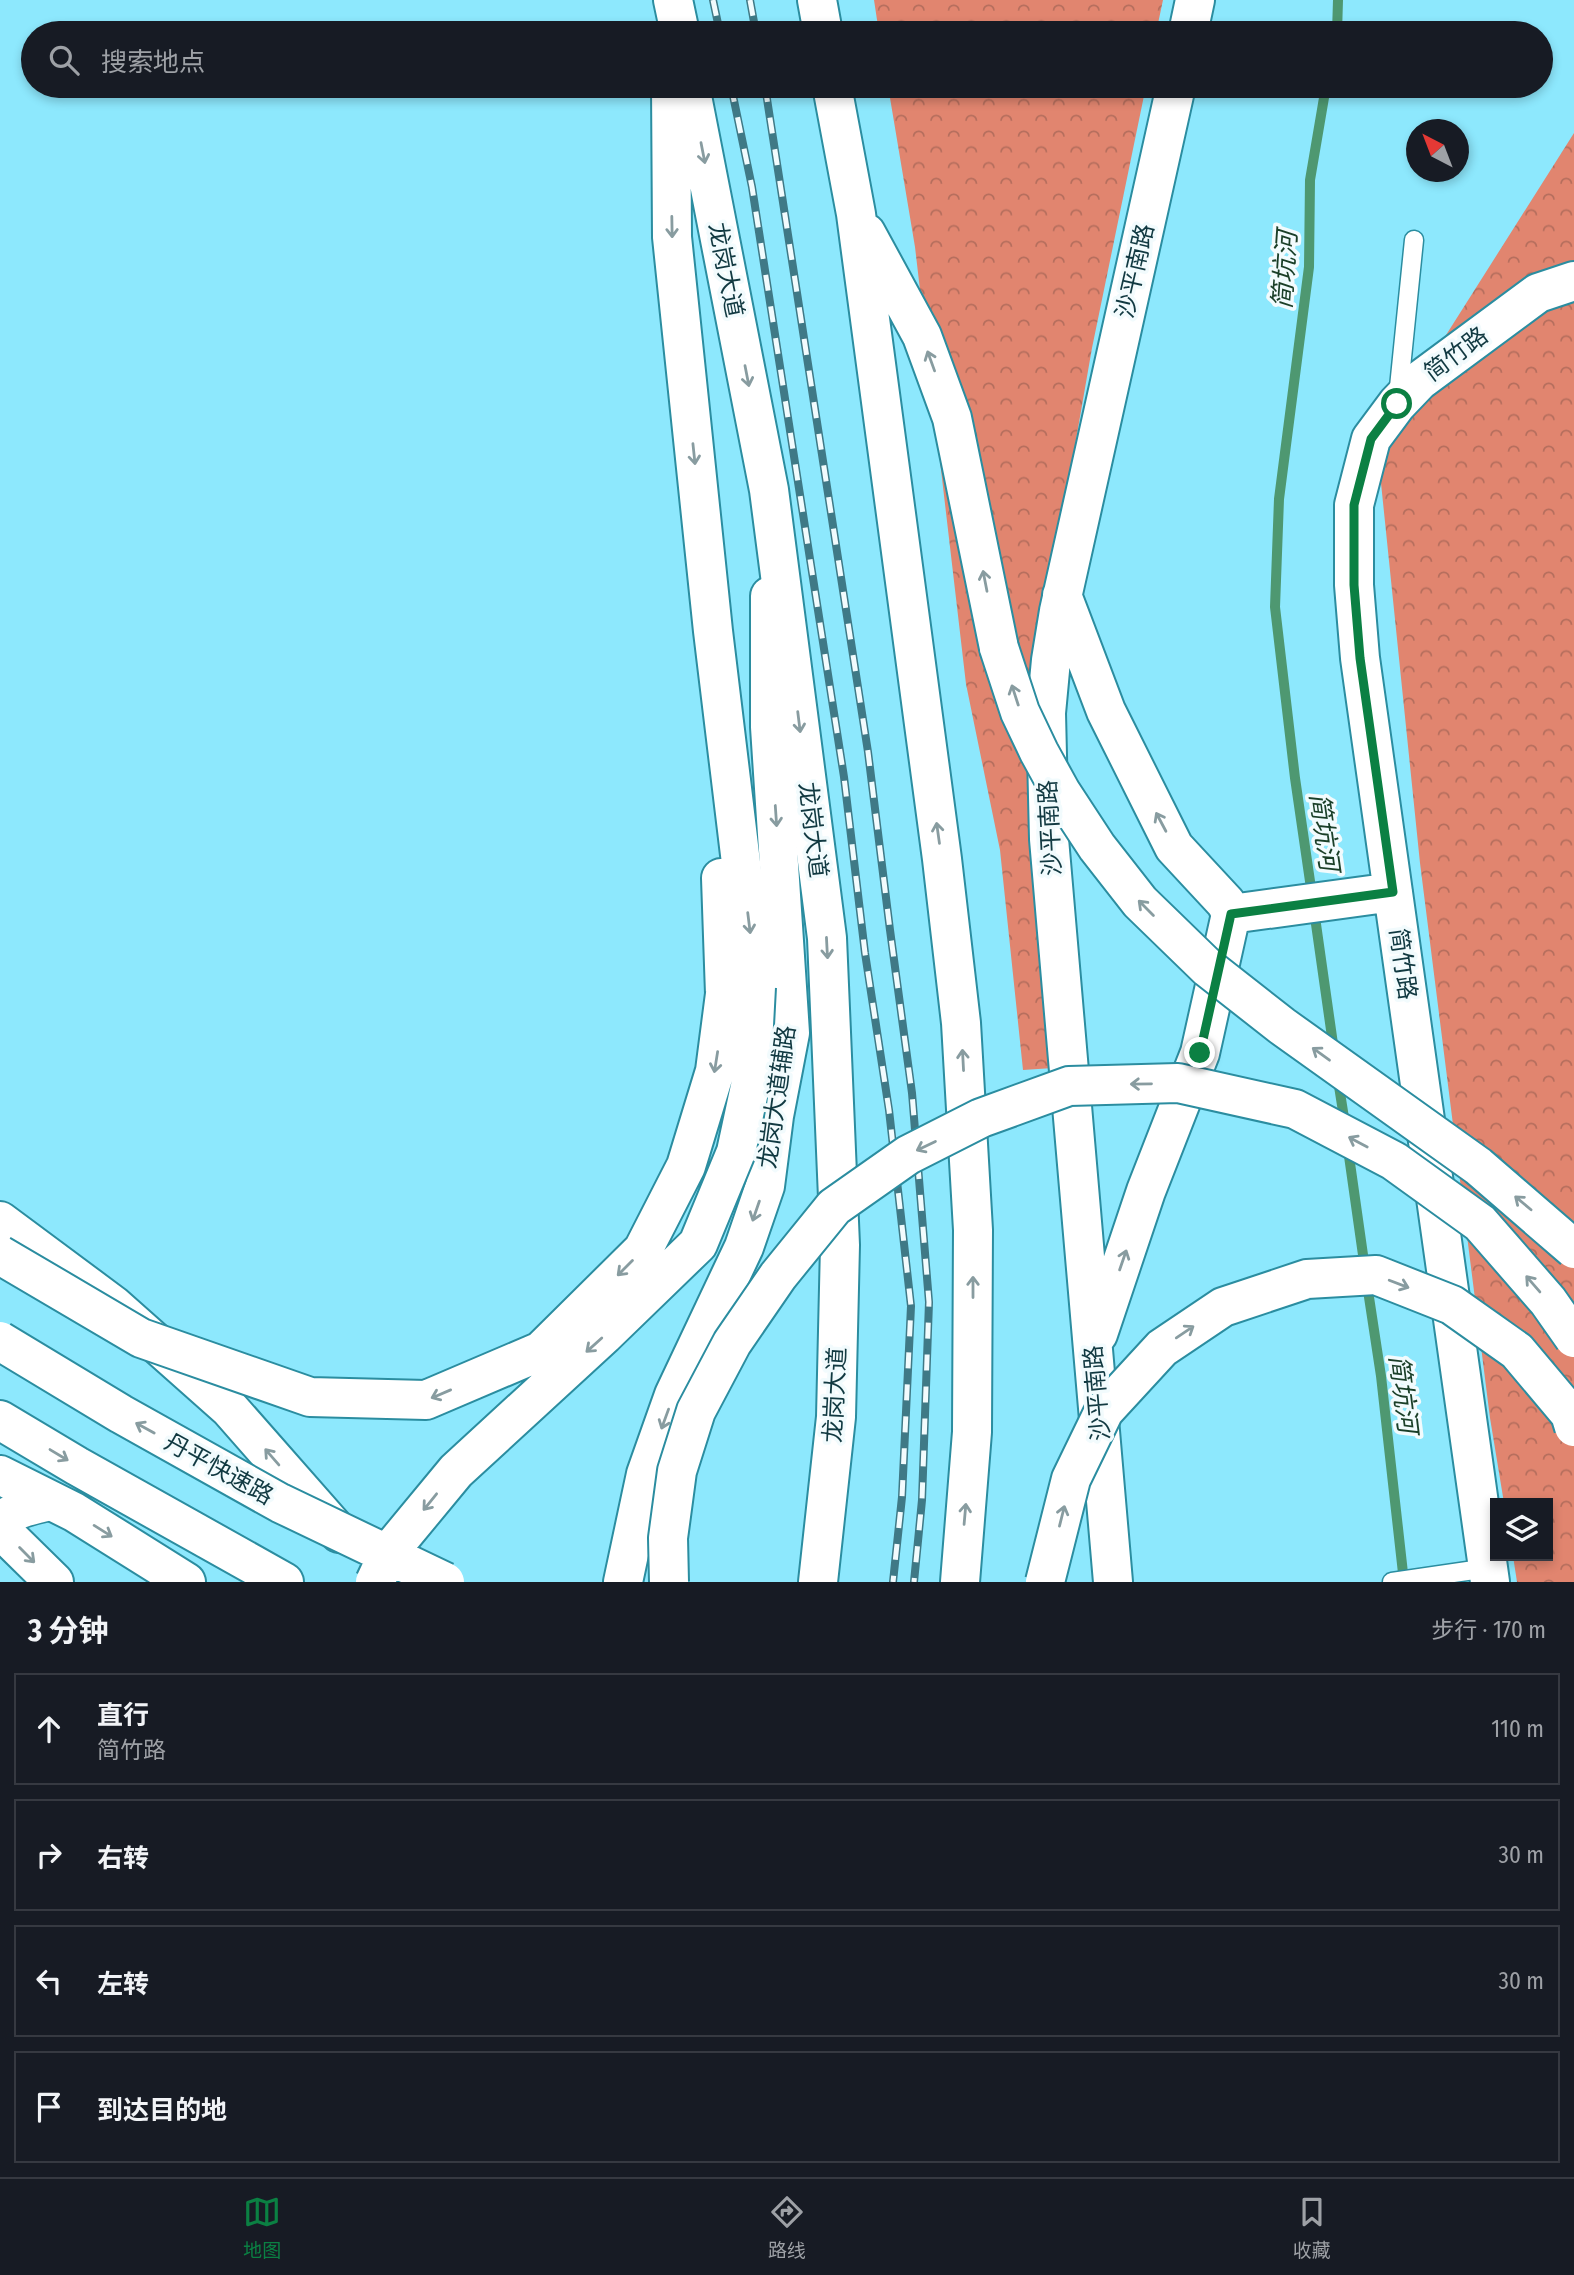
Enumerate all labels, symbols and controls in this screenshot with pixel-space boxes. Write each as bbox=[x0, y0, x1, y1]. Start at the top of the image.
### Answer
search box bbox=[21, 21, 1553, 98]
icon: search bbox=[45, 41, 83, 79]
text: 搜索地点 bbox=[101, 47, 205, 78]
north arrow bbox=[1406, 119, 1469, 182]
one-way arrow bbox=[697, 141, 710, 164]
one-way arrow bbox=[665, 216, 679, 239]
street label: 龙岗大道 bbox=[703, 220, 749, 320]
street label: 沙平南路 bbox=[1111, 221, 1159, 321]
water label: 简坑河 bbox=[1267, 225, 1304, 310]
street label: 简竹路 bbox=[1419, 321, 1493, 387]
one-way arrow bbox=[924, 350, 936, 372]
one-way arrow bbox=[740, 364, 754, 387]
route start bbox=[1381, 388, 1412, 419]
one-way arrow bbox=[688, 442, 701, 465]
one-way arrow bbox=[978, 570, 992, 593]
one-way arrow bbox=[1007, 685, 1020, 707]
one-way arrow bbox=[792, 710, 805, 733]
street label: 沙平南路 bbox=[1034, 779, 1066, 877]
street label: 龙岗大道 bbox=[793, 781, 833, 879]
water label: 简坑河 bbox=[1303, 791, 1345, 878]
one-way arrow bbox=[770, 804, 783, 827]
one-way arrow bbox=[1153, 812, 1167, 833]
one-way arrow bbox=[932, 823, 945, 845]
one-way arrow bbox=[1138, 900, 1155, 917]
one-way arrow bbox=[742, 911, 755, 934]
street label: 简竹路 bbox=[1384, 926, 1422, 1002]
one-way arrow bbox=[821, 936, 834, 958]
street label: 龙岗大道辅路 bbox=[753, 1024, 801, 1170]
route end bbox=[1184, 1037, 1215, 1068]
one-way arrow bbox=[1312, 1046, 1331, 1061]
one-way arrow bbox=[957, 1048, 970, 1071]
one-way arrow bbox=[709, 1050, 722, 1073]
one-way arrow bbox=[1130, 1077, 1153, 1091]
one-way arrow bbox=[1348, 1135, 1369, 1148]
one-way arrow bbox=[916, 1139, 937, 1153]
one-way arrow bbox=[1515, 1196, 1533, 1211]
one-way arrow bbox=[749, 1199, 761, 1221]
one-way arrow bbox=[1117, 1249, 1130, 1271]
one-way arrow bbox=[617, 1259, 634, 1276]
one-way arrow bbox=[966, 1275, 980, 1298]
one-way arrow bbox=[1525, 1275, 1541, 1293]
one-way arrow bbox=[1387, 1278, 1409, 1291]
one-way arrow bbox=[1175, 1325, 1194, 1339]
one-way arrow bbox=[586, 1336, 603, 1353]
street label: 沙平南路 bbox=[1079, 1344, 1115, 1442]
street label: 龙岗大道 bbox=[819, 1346, 851, 1444]
water label: 简坑河 bbox=[1383, 1353, 1424, 1440]
one-way arrow bbox=[431, 1388, 452, 1401]
one-way arrow bbox=[658, 1408, 670, 1430]
one-way arrow bbox=[135, 1421, 156, 1434]
street label: 丹平快速路 bbox=[160, 1428, 278, 1510]
one-way arrow bbox=[48, 1448, 68, 1462]
one-way arrow bbox=[265, 1449, 281, 1467]
one-way arrow bbox=[422, 1493, 438, 1511]
map controls bbox=[1490, 1498, 1553, 1561]
button: layers bbox=[1490, 1498, 1553, 1561]
one-way arrow bbox=[959, 1503, 972, 1526]
one-way arrow bbox=[1056, 1505, 1069, 1528]
one-way arrow bbox=[93, 1524, 113, 1538]
one-way arrow bbox=[19, 1547, 36, 1564]
text: 3 分钟 bbox=[28, 1613, 108, 1649]
text: 步行 · 170 m bbox=[1431, 1616, 1546, 1644]
text: 直行 bbox=[97, 1700, 149, 1731]
icon: ahead bbox=[30, 1710, 68, 1748]
text: 110 m bbox=[1491, 1715, 1544, 1743]
text: 简竹路 bbox=[97, 1736, 166, 1764]
icon: right bbox=[30, 1836, 68, 1874]
text: 30 m bbox=[1499, 1841, 1544, 1869]
text: 右转 bbox=[97, 1843, 149, 1874]
icon: left bbox=[30, 1962, 68, 2000]
text: 30 m bbox=[1499, 1967, 1544, 1995]
text: 左转 bbox=[97, 1969, 149, 2000]
icon: arrive bbox=[30, 2088, 68, 2126]
text: 到达目的地 bbox=[97, 2095, 227, 2126]
tab: 地图 bbox=[243, 2193, 281, 2262]
tab: 路线 bbox=[768, 2193, 806, 2262]
tab: 收藏 bbox=[1293, 2193, 1331, 2262]

